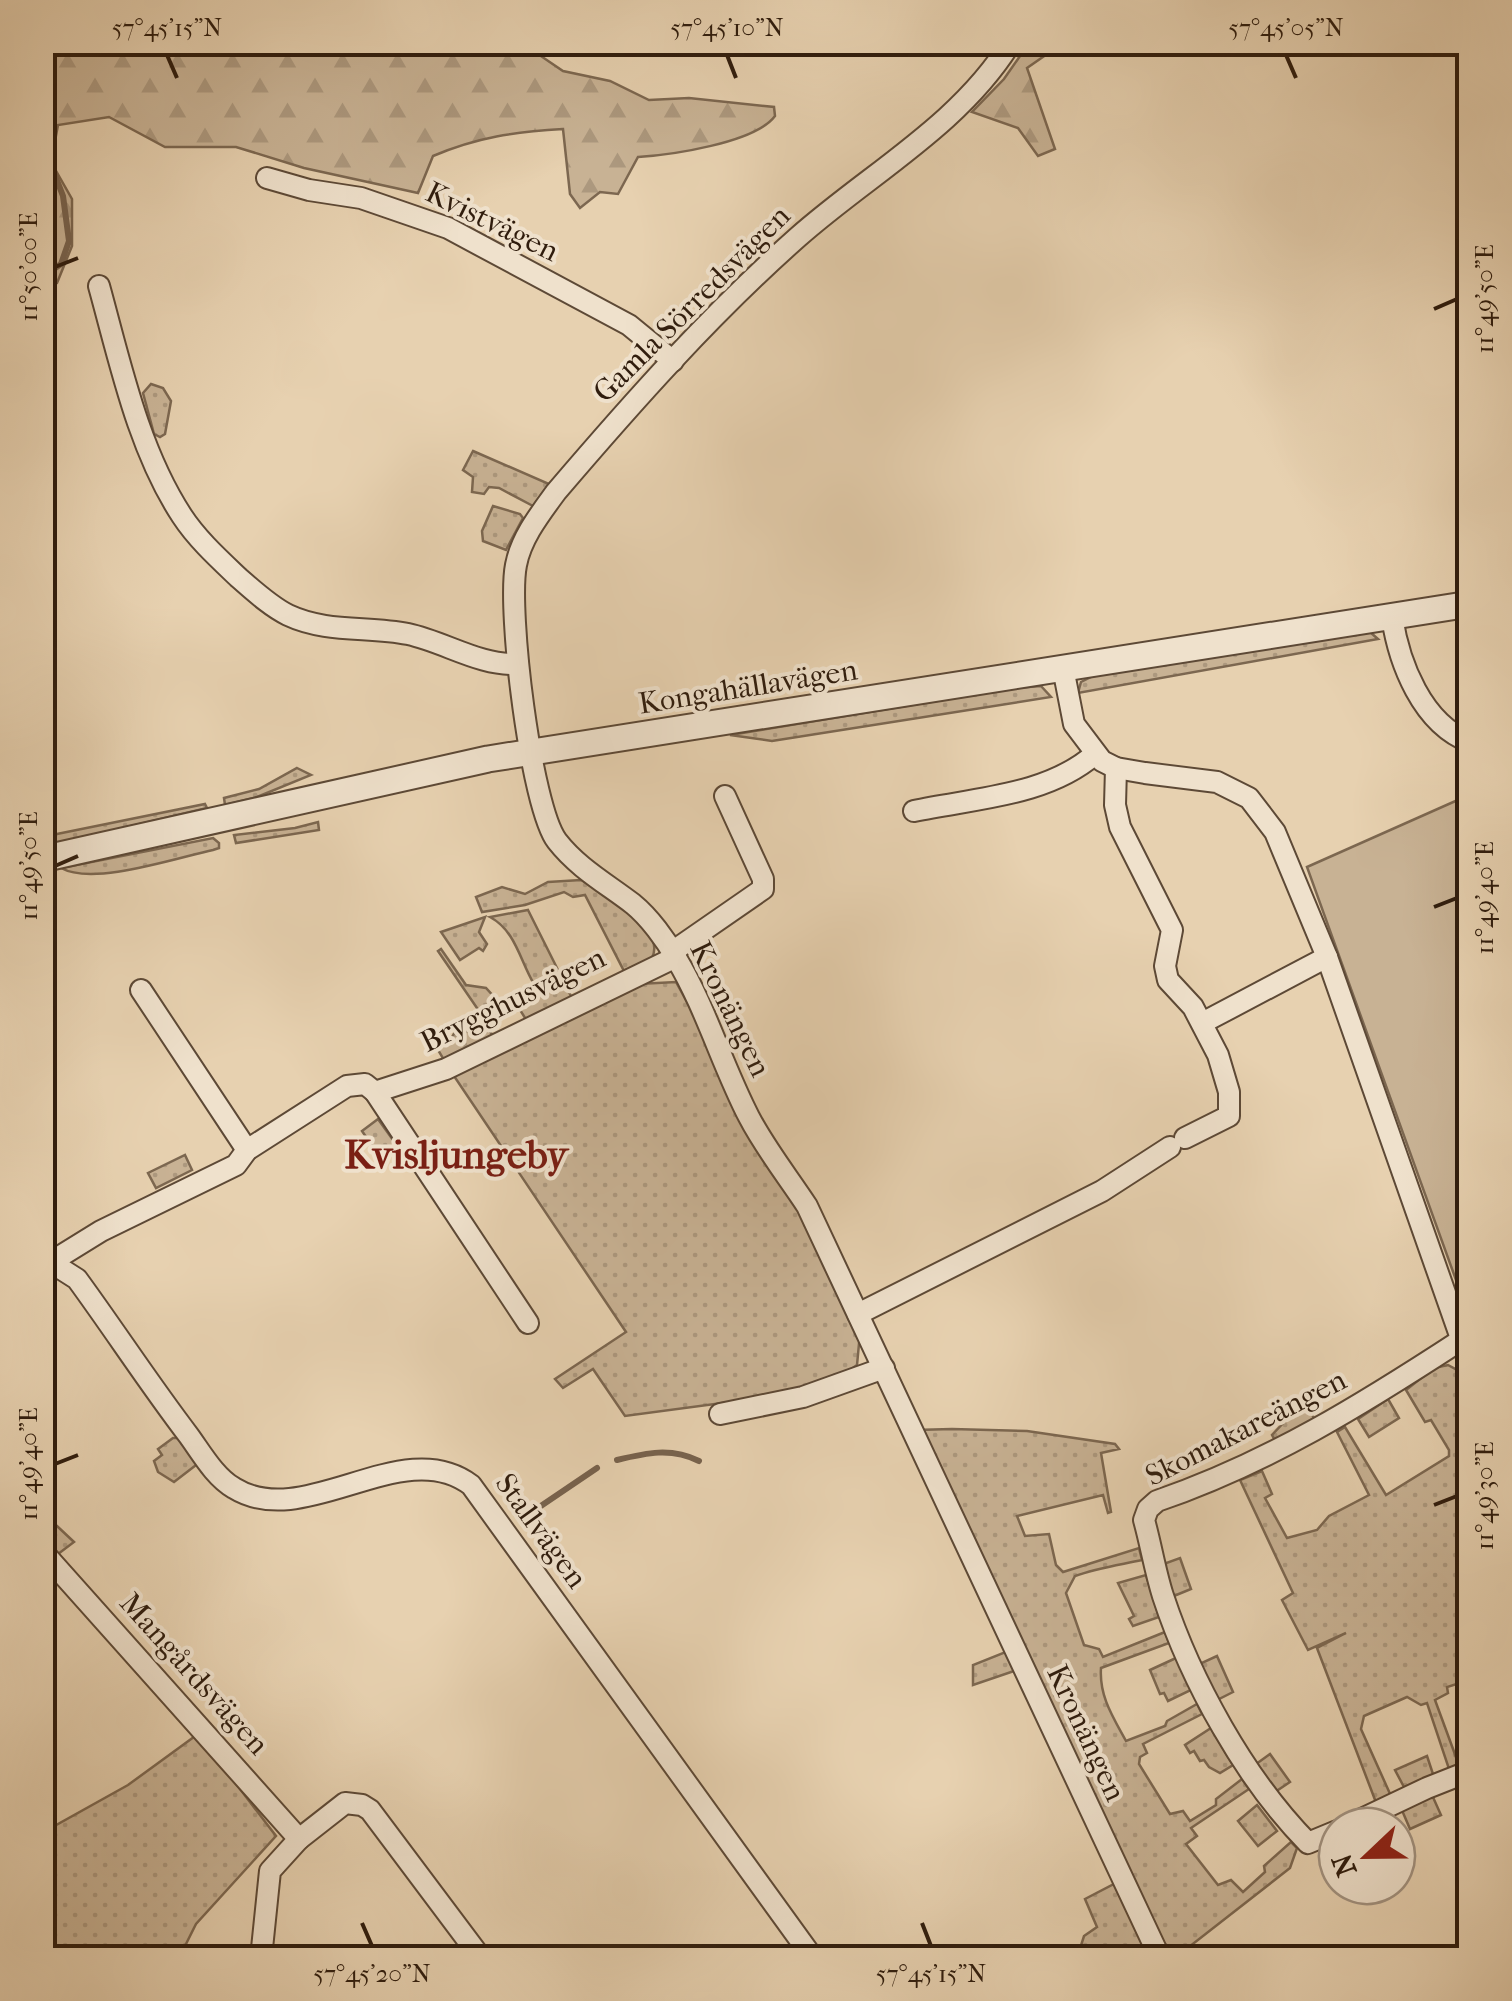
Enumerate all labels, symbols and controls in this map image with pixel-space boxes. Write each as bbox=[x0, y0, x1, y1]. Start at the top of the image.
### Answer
text: 57°45'15"N bbox=[112, 13, 222, 42]
text: 57°45'10"N bbox=[670, 13, 784, 42]
text: 57°45'05"N bbox=[1228, 13, 1344, 42]
street label: Kvistvägen bbox=[420, 175, 565, 269]
street label: Gamla Sörredsvägen bbox=[586, 198, 798, 410]
text: 11°50'00"E bbox=[14, 212, 43, 322]
text: 11°49'50"E bbox=[1470, 244, 1499, 354]
street label: Kongahällavägen bbox=[636, 652, 861, 722]
text: 11°49'50"E bbox=[14, 811, 43, 921]
text: 11°49'40"E bbox=[1470, 841, 1499, 955]
street label: Kronängen bbox=[682, 936, 778, 1083]
street label: Brygghusvägen bbox=[415, 940, 612, 1060]
district label: Kvisljungeby bbox=[344, 1132, 570, 1178]
street label: Skomakareängen bbox=[1140, 1362, 1353, 1494]
text: 11°49'40"E bbox=[14, 1407, 43, 1521]
text: 11°49'30"E bbox=[1470, 1441, 1499, 1551]
street label: Stallvägen bbox=[488, 1467, 595, 1596]
street label: Mangårdsvägen bbox=[112, 1586, 276, 1762]
street label: Kronängen bbox=[1039, 1659, 1133, 1807]
north arrow bbox=[1317, 1806, 1417, 1906]
text: N bbox=[1325, 1848, 1364, 1881]
text: 57°45'20"N bbox=[313, 1959, 431, 1988]
text: 57°45'15"N bbox=[876, 1959, 986, 1988]

